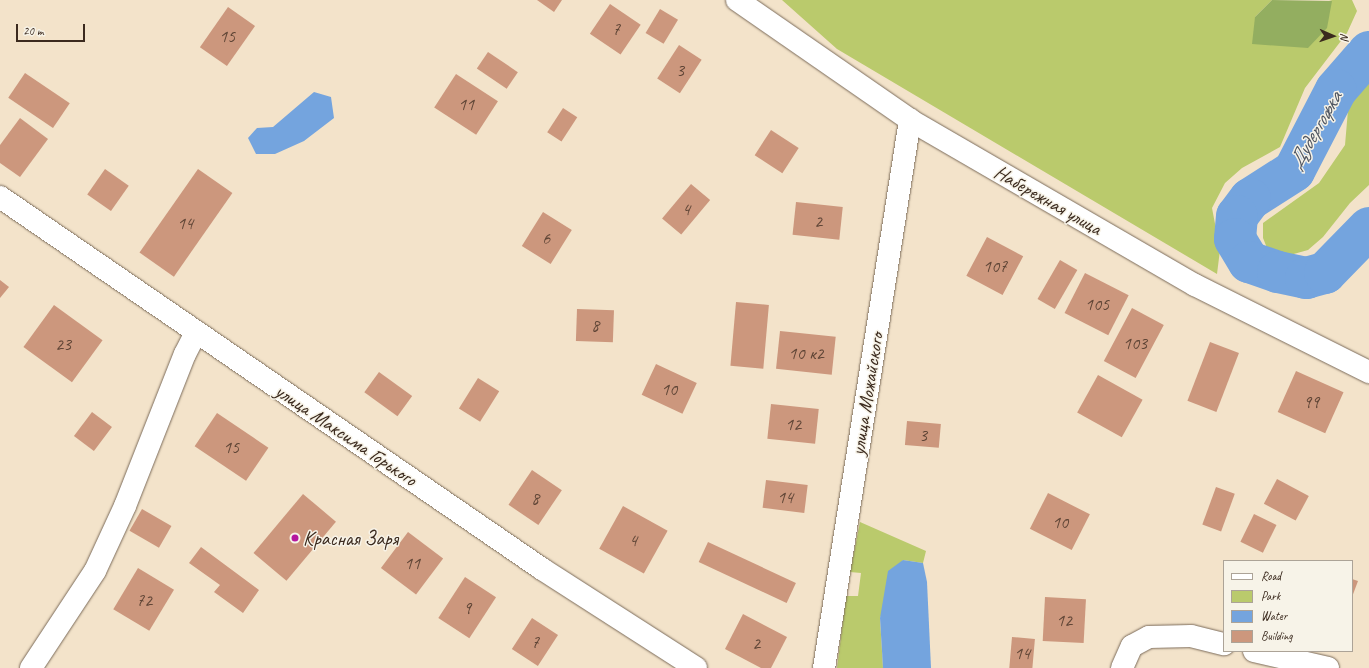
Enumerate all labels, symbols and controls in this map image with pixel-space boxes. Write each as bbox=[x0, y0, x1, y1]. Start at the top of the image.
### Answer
scale bar bbox=[18, 16, 87, 42]
north arrow bbox=[1313, 16, 1353, 56]
house number: 7 bbox=[612, 18, 620, 40]
text: 20 m bbox=[23, 23, 43, 39]
house number: 15 bbox=[219, 25, 235, 47]
text: N bbox=[1338, 33, 1352, 40]
house number: 3 bbox=[676, 59, 684, 81]
water label: Дудергофка bbox=[1283, 87, 1347, 173]
house number: 11 bbox=[458, 93, 474, 115]
street label: Набережная улица bbox=[989, 159, 1107, 241]
house number: 4 bbox=[682, 198, 690, 220]
house number: 2 bbox=[814, 210, 822, 232]
house number: 14 bbox=[177, 212, 193, 234]
house number: 6 bbox=[542, 227, 550, 249]
house number: 107 bbox=[983, 255, 1007, 277]
house number: 105 bbox=[1085, 293, 1109, 315]
house number: 8 bbox=[591, 314, 599, 336]
street label: улица Можайского bbox=[845, 330, 889, 458]
house number: 103 bbox=[1123, 332, 1147, 354]
house number: 23 bbox=[55, 333, 71, 355]
house number: 10 к2 bbox=[788, 342, 824, 364]
house number: 10 bbox=[661, 378, 677, 400]
street label: улица Максима Горького bbox=[271, 379, 421, 491]
house number: 99 bbox=[1303, 391, 1319, 413]
house number: 12 bbox=[785, 413, 801, 435]
house number: 3 bbox=[919, 424, 927, 446]
house number: 15 bbox=[223, 436, 239, 458]
house number: 14 bbox=[777, 486, 793, 508]
house number: 8 bbox=[531, 487, 539, 509]
house number: 10 bbox=[1052, 511, 1068, 533]
place label: Красная Заря bbox=[303, 526, 398, 550]
house number: 4 bbox=[629, 529, 637, 551]
marker: Красная Заря bbox=[290, 533, 300, 543]
house number: 11 bbox=[404, 552, 420, 574]
legend bbox=[1223, 560, 1353, 652]
text: Road bbox=[1261, 568, 1281, 584]
text: Park bbox=[1261, 588, 1280, 604]
house number: 72 bbox=[136, 589, 152, 611]
house number: 9 bbox=[463, 597, 471, 619]
text: Water bbox=[1261, 608, 1287, 624]
house number: 12 bbox=[1056, 609, 1072, 631]
text: Building bbox=[1261, 628, 1293, 644]
house number: 7 bbox=[531, 631, 539, 653]
house number: 2 bbox=[752, 632, 760, 654]
house number: 14 bbox=[1014, 642, 1030, 664]

